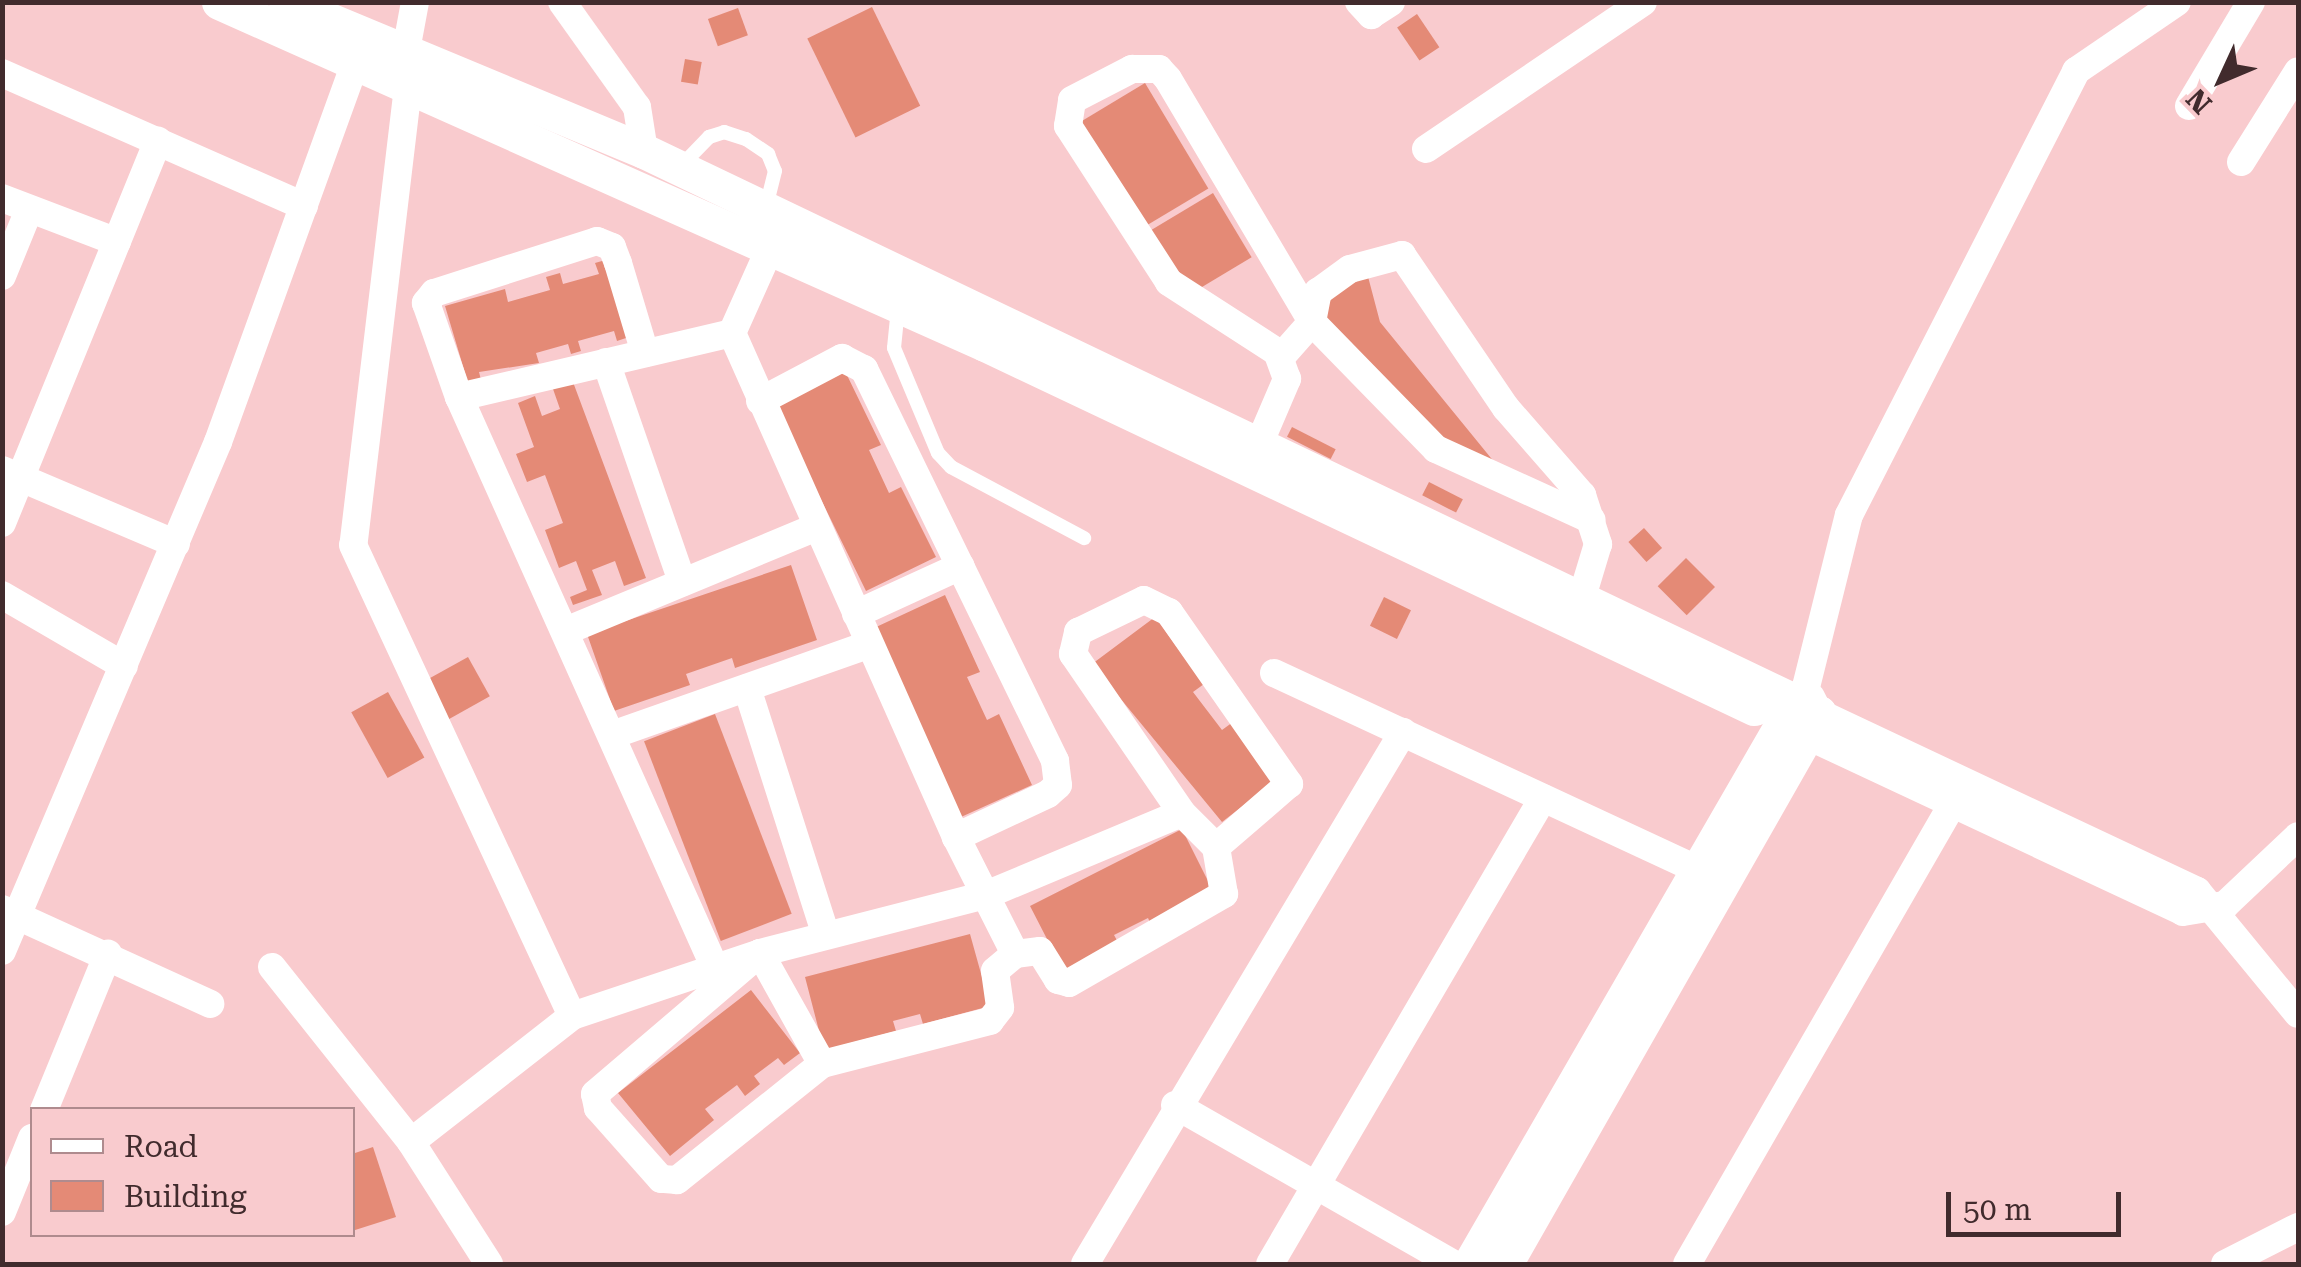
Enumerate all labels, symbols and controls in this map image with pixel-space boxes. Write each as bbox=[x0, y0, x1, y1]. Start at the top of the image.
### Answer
north arrow bbox=[2171, 30, 2271, 130]
text: N bbox=[2180, 82, 2218, 120]
legend bbox=[30, 1107, 355, 1237]
text: Road bbox=[124, 1129, 198, 1164]
scale bar bbox=[1951, 1172, 2126, 1234]
text: Building bbox=[124, 1179, 247, 1214]
text: 50 m bbox=[1963, 1192, 2032, 1227]

